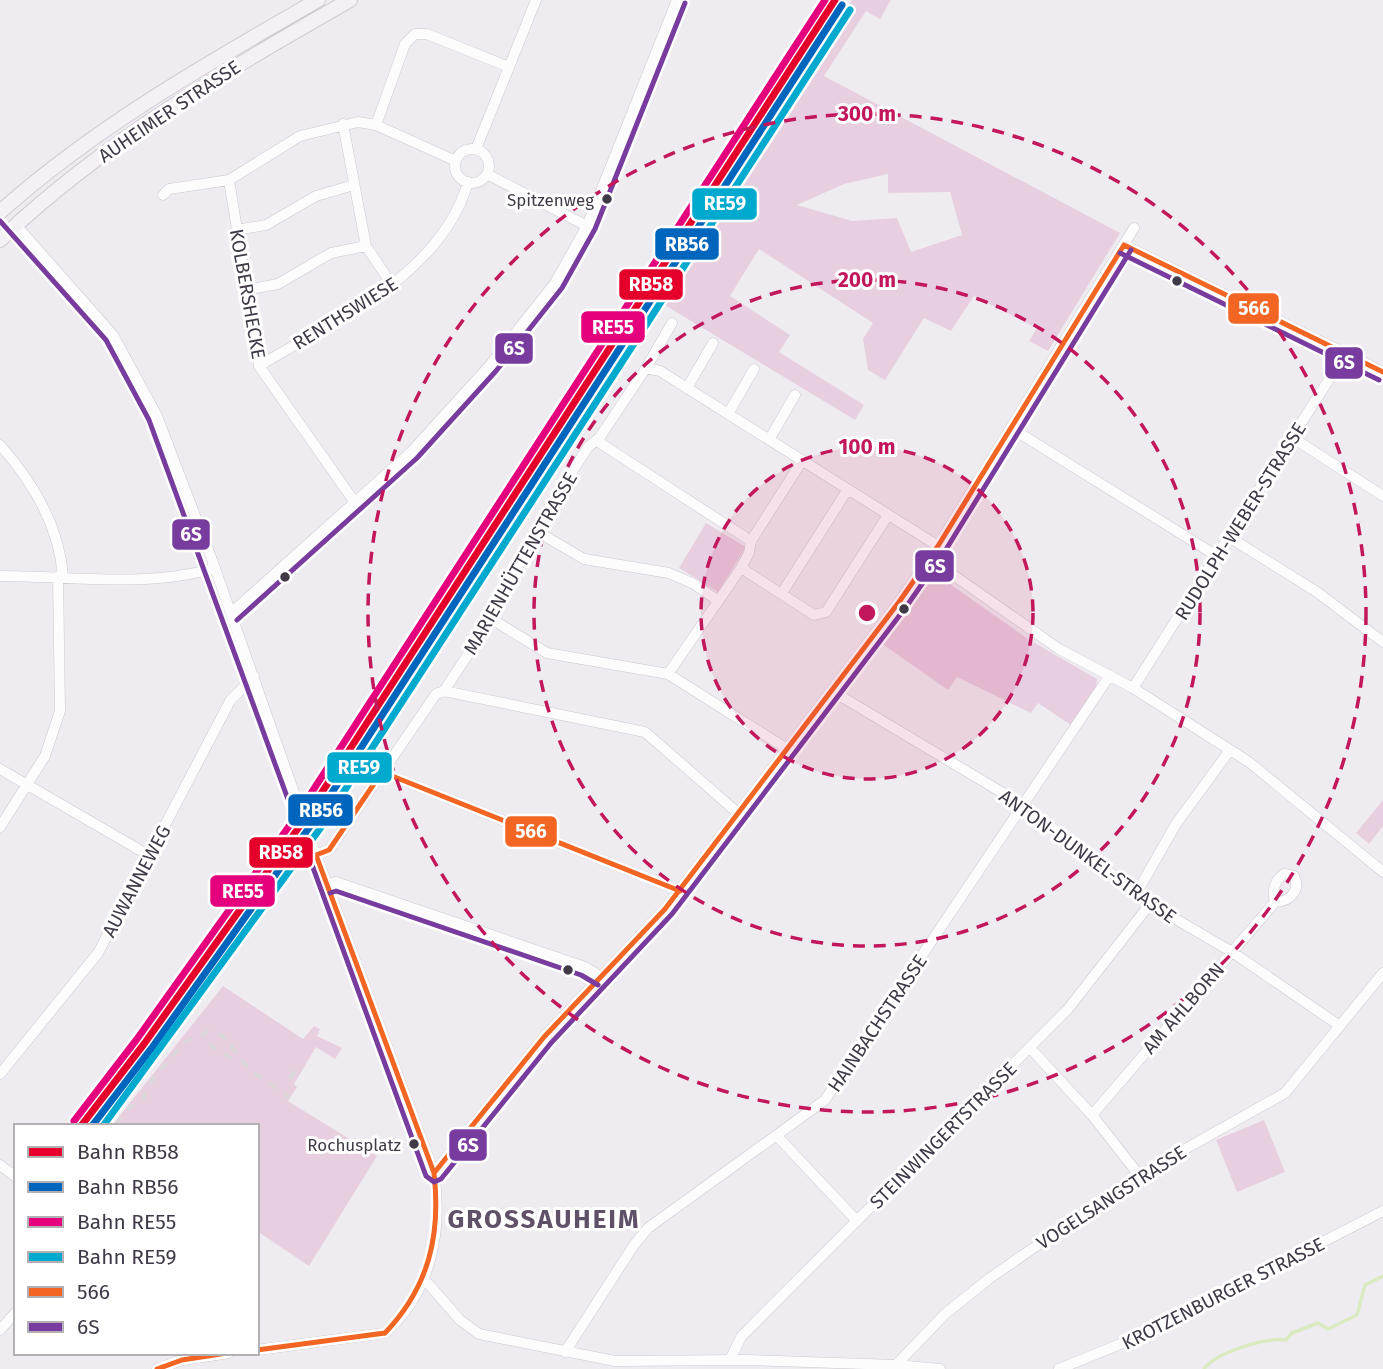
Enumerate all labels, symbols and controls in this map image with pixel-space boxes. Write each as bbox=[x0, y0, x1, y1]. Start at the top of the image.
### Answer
street label: AUHEIMER STRASSE bbox=[94, 55, 245, 167]
text: 300 m bbox=[837, 101, 896, 127]
line badge: RE59 bbox=[691, 187, 758, 221]
place label: Spitzenweg bbox=[507, 190, 594, 211]
marker: Spitzenweg bbox=[600, 192, 614, 206]
text: RE59 bbox=[704, 192, 746, 215]
street label: KOLBERSHECKE bbox=[225, 227, 270, 361]
line badge: RB56 bbox=[654, 227, 720, 261]
text: RB56 bbox=[665, 233, 709, 256]
text: 200 m bbox=[838, 267, 896, 293]
line badge: RB58 bbox=[618, 268, 684, 301]
street label: RENTHSWIESE bbox=[289, 272, 402, 355]
text: RB58 bbox=[629, 273, 673, 296]
unlabelled marker bbox=[1170, 274, 1184, 288]
line badge: 566 bbox=[1227, 292, 1280, 325]
text: 566 bbox=[1238, 297, 1270, 320]
line badge: RE55 bbox=[580, 310, 646, 344]
text: RE55 bbox=[592, 316, 634, 339]
line badge: 6S bbox=[494, 332, 534, 365]
text: 6S bbox=[503, 337, 525, 360]
line badge: 6S bbox=[1324, 346, 1364, 380]
text: 6S bbox=[1333, 351, 1355, 374]
street label: RUDOLPH-WEBER-STRASSE bbox=[1170, 418, 1311, 624]
text: 100 m bbox=[838, 434, 896, 460]
street label: MARIENHÜTTENSTRASSE bbox=[459, 468, 582, 659]
line badge: 6S bbox=[171, 518, 211, 551]
text: 6S bbox=[180, 523, 202, 546]
line badge: 6S bbox=[914, 549, 955, 583]
text: 6S bbox=[924, 555, 946, 578]
unlabelled marker bbox=[278, 570, 292, 584]
centre of rings bbox=[855, 601, 879, 625]
unlabelled marker bbox=[897, 602, 911, 616]
line badge: RE59 bbox=[326, 751, 393, 784]
text: RE59 bbox=[338, 756, 380, 779]
street label: ANTON-DUNKEL-STRASSE bbox=[995, 784, 1181, 928]
line badge: RB56 bbox=[287, 793, 354, 827]
text: RB56 bbox=[299, 799, 343, 822]
line badge: 566 bbox=[504, 815, 558, 848]
text: 566 bbox=[515, 820, 547, 843]
street label: AUWANNEWEG bbox=[97, 821, 176, 941]
line badge: RB58 bbox=[248, 836, 314, 869]
text: RB58 bbox=[259, 841, 303, 864]
line badge: RE55 bbox=[209, 874, 276, 908]
text: RE55 bbox=[222, 880, 264, 903]
street label: HAINBACHSTRASSE bbox=[823, 950, 932, 1096]
street label: AM AHLBORN bbox=[1138, 958, 1229, 1059]
unlabelled marker bbox=[561, 963, 575, 977]
street label: STEINWINGERTSTRASSE bbox=[865, 1057, 1022, 1214]
legend bbox=[14, 1124, 259, 1355]
line badge: 6S bbox=[448, 1128, 488, 1162]
text: 6S bbox=[457, 1134, 479, 1157]
place label: Rochusplatz bbox=[307, 1135, 401, 1156]
marker: Rochusplatz bbox=[407, 1137, 421, 1151]
text: Bahn RB58 bbox=[77, 1139, 179, 1165]
street label: VOGELSANGSTRASSE bbox=[1032, 1140, 1190, 1254]
text: Bahn RB56 bbox=[77, 1174, 178, 1200]
district label: GROSSAUHEIM bbox=[448, 1204, 640, 1235]
text: Bahn RE55 bbox=[77, 1209, 176, 1235]
street label: KROTZENBURGER STRASSE bbox=[1118, 1232, 1328, 1355]
text: Bahn RE59 bbox=[77, 1244, 177, 1270]
text: 566 bbox=[77, 1279, 110, 1305]
text: 6S bbox=[77, 1314, 100, 1340]

